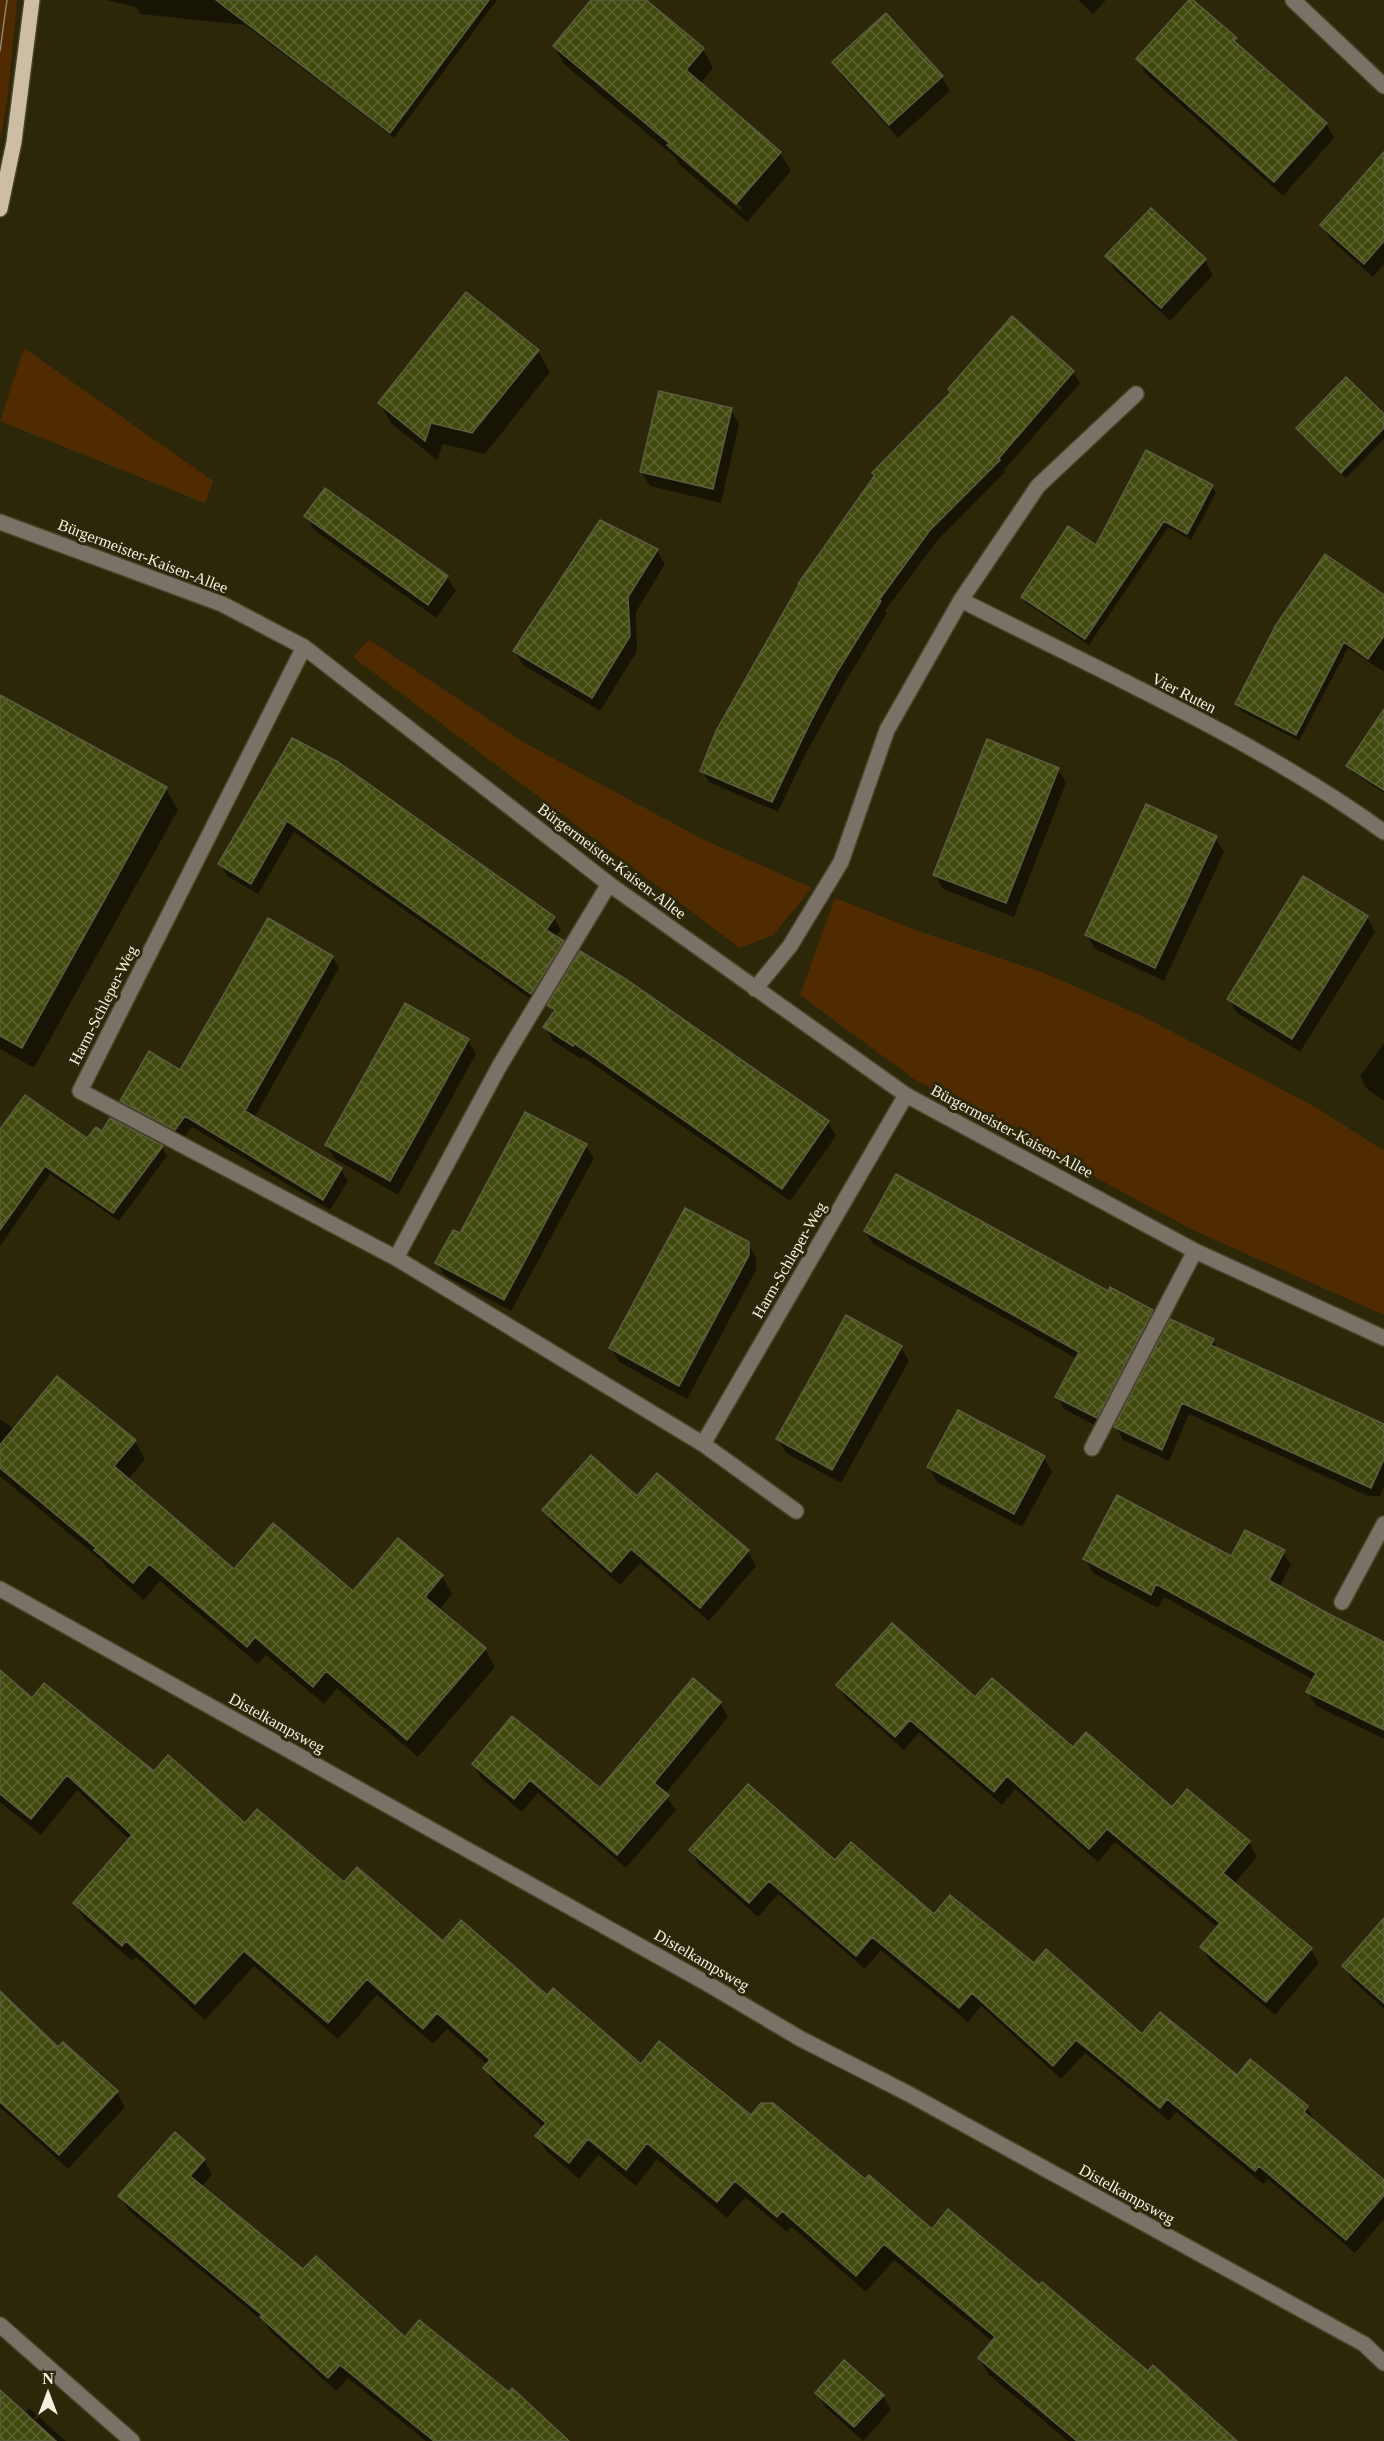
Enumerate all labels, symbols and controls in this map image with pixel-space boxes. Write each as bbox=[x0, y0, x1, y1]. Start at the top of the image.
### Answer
street label: Bürgermeister-Kaisen-Allee bbox=[55, 516, 230, 597]
street label: Vier Ruten bbox=[1149, 670, 1219, 716]
street label: Bürgermeister-Kaisen-Allee bbox=[534, 800, 689, 923]
street label: Harm-Schleper-Weg bbox=[66, 942, 141, 1068]
street label: Bürgermeister-Kaisen-Allee bbox=[928, 1081, 1096, 1182]
street label: Harm-Schleper-Weg bbox=[749, 1199, 830, 1322]
street label: Distelkampsweg bbox=[226, 1690, 328, 1757]
street label: Distelkampsweg bbox=[651, 1926, 752, 1995]
street label: Distelkampsweg bbox=[1076, 2161, 1178, 2228]
north arrow bbox=[18, 2363, 78, 2423]
text: N bbox=[42, 2370, 54, 2387]

